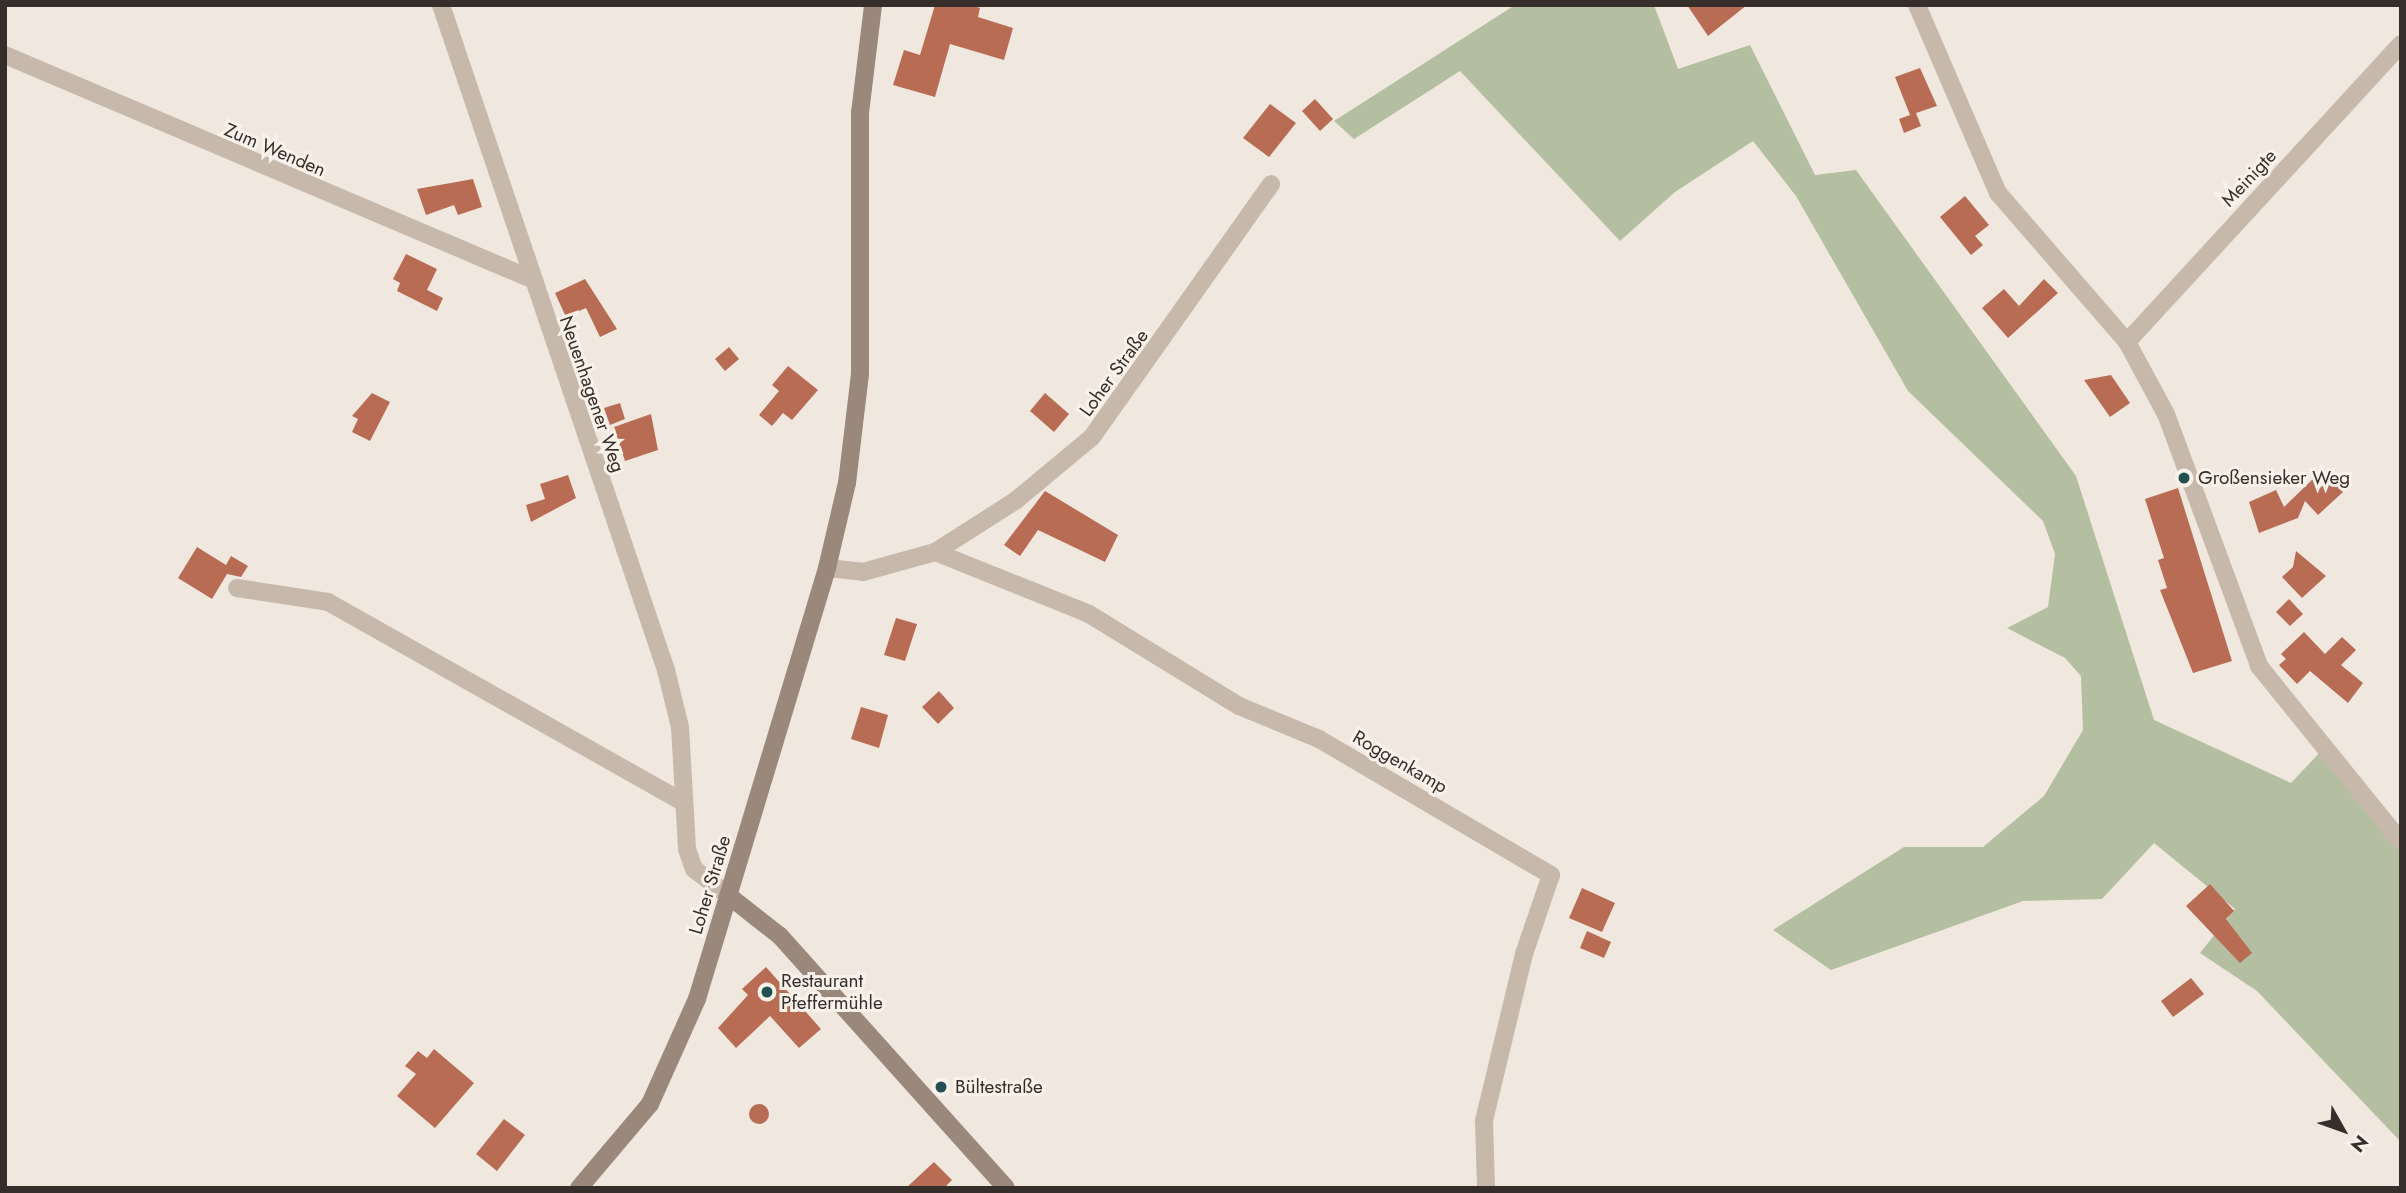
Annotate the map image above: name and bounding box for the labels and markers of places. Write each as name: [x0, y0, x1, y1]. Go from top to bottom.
place label: Großensieker Weg: [2198, 467, 2350, 489]
marker: Großensieker Weg: [2176, 470, 2192, 486]
place label: Restaurant Pfeffermühle: [781, 970, 883, 1014]
marker: Restaurant Pfeffermühle: [759, 984, 775, 1000]
place label: Bültestraße: [955, 1076, 1043, 1098]
marker: Bültestraße: [933, 1079, 949, 1095]

